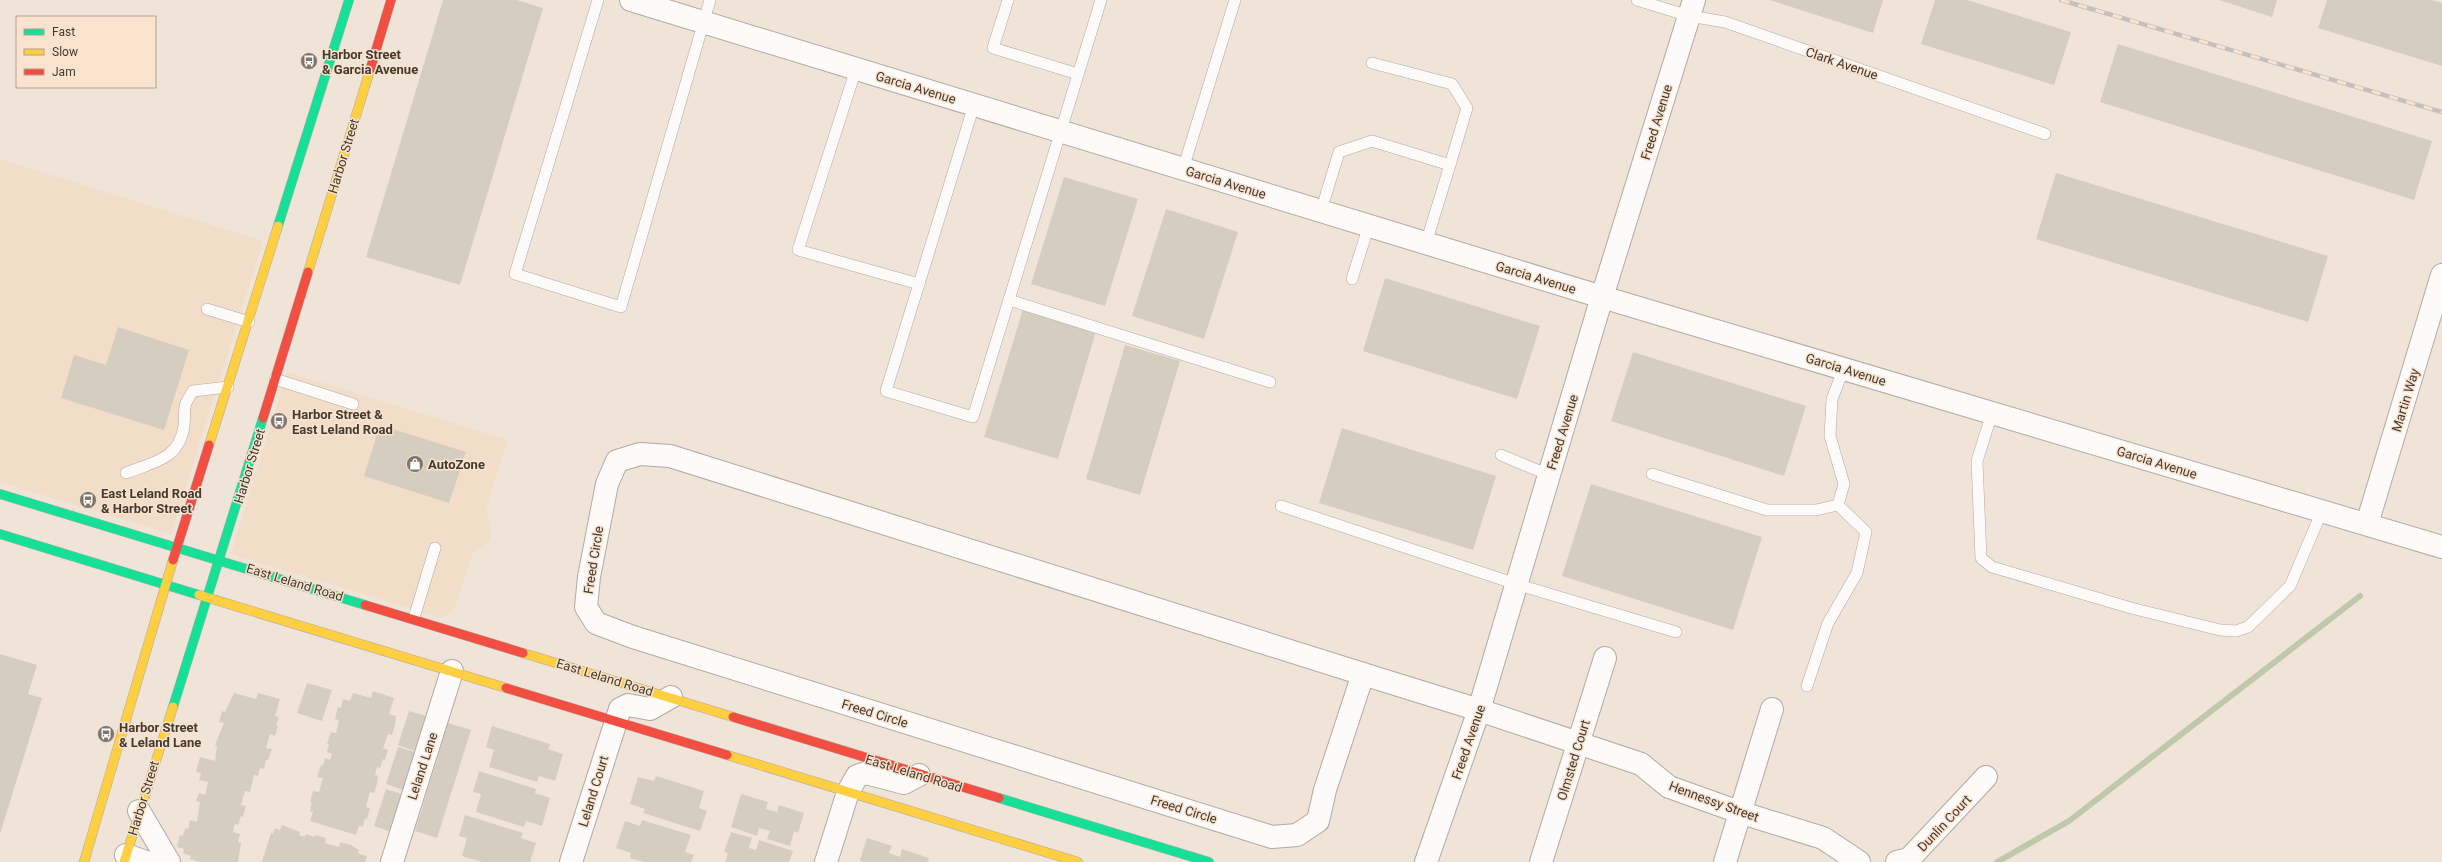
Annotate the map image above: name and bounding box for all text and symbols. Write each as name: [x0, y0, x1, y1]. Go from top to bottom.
legend: [16, 16, 156, 88]
text: Fast: [52, 25, 75, 39]
street label: Clark Avenue: [1804, 44, 1880, 83]
text: Slow: [52, 45, 78, 59]
place label: Harbor Street & Garcia Avenue: [322, 47, 418, 77]
bus stop icon: Harbor Street & Garcia Avenue: [299, 51, 319, 71]
text: Jam: [52, 65, 76, 79]
street label: Garcia Avenue: [874, 68, 958, 107]
street label: Freed Avenue: [1638, 82, 1675, 162]
street label: Harbor Street: [325, 117, 362, 195]
street label: Garcia Avenue: [1184, 163, 1268, 202]
street label: Garcia Avenue: [1494, 258, 1578, 297]
street label: Garcia Avenue: [1804, 350, 1888, 389]
street label: Martin Way: [2389, 367, 2422, 434]
street label: Freed Avenue: [1544, 392, 1581, 472]
place label: Harbor Street & East Leland Road: [292, 407, 393, 437]
bus stop icon: Harbor Street & East Leland Road: [269, 411, 289, 431]
street label: Harbor Street: [231, 427, 268, 505]
street label: Garcia Avenue: [2115, 443, 2199, 482]
shop icon: AutoZone: [405, 454, 425, 474]
place label: AutoZone: [428, 457, 485, 472]
place label: East Leland Road & Harbor Street: [101, 486, 202, 516]
bus stop icon: East Leland Road & Harbor Street: [78, 490, 98, 510]
street label: Freed Circle: [581, 525, 606, 595]
street label: East Leland Road: [245, 561, 345, 604]
street label: East Leland Road: [555, 656, 655, 699]
street label: Freed Circle: [840, 696, 910, 731]
street label: Freed Avenue: [1449, 703, 1488, 782]
street label: Olmsted Court: [1554, 718, 1593, 802]
place label: Harbor Street & Leland Lane: [119, 720, 201, 750]
bus stop icon: Harbor Street & Leland Lane: [96, 724, 116, 744]
street label: Leland Lane: [405, 730, 440, 802]
street label: East Leland Road: [864, 752, 964, 795]
street label: Leland Court: [576, 754, 611, 829]
street label: Harbor Street: [125, 759, 162, 837]
street label: Hennessy Street: [1667, 778, 1761, 825]
street label: Freed Circle: [1149, 792, 1219, 827]
street label: Dunlin Court: [1914, 792, 1974, 855]

